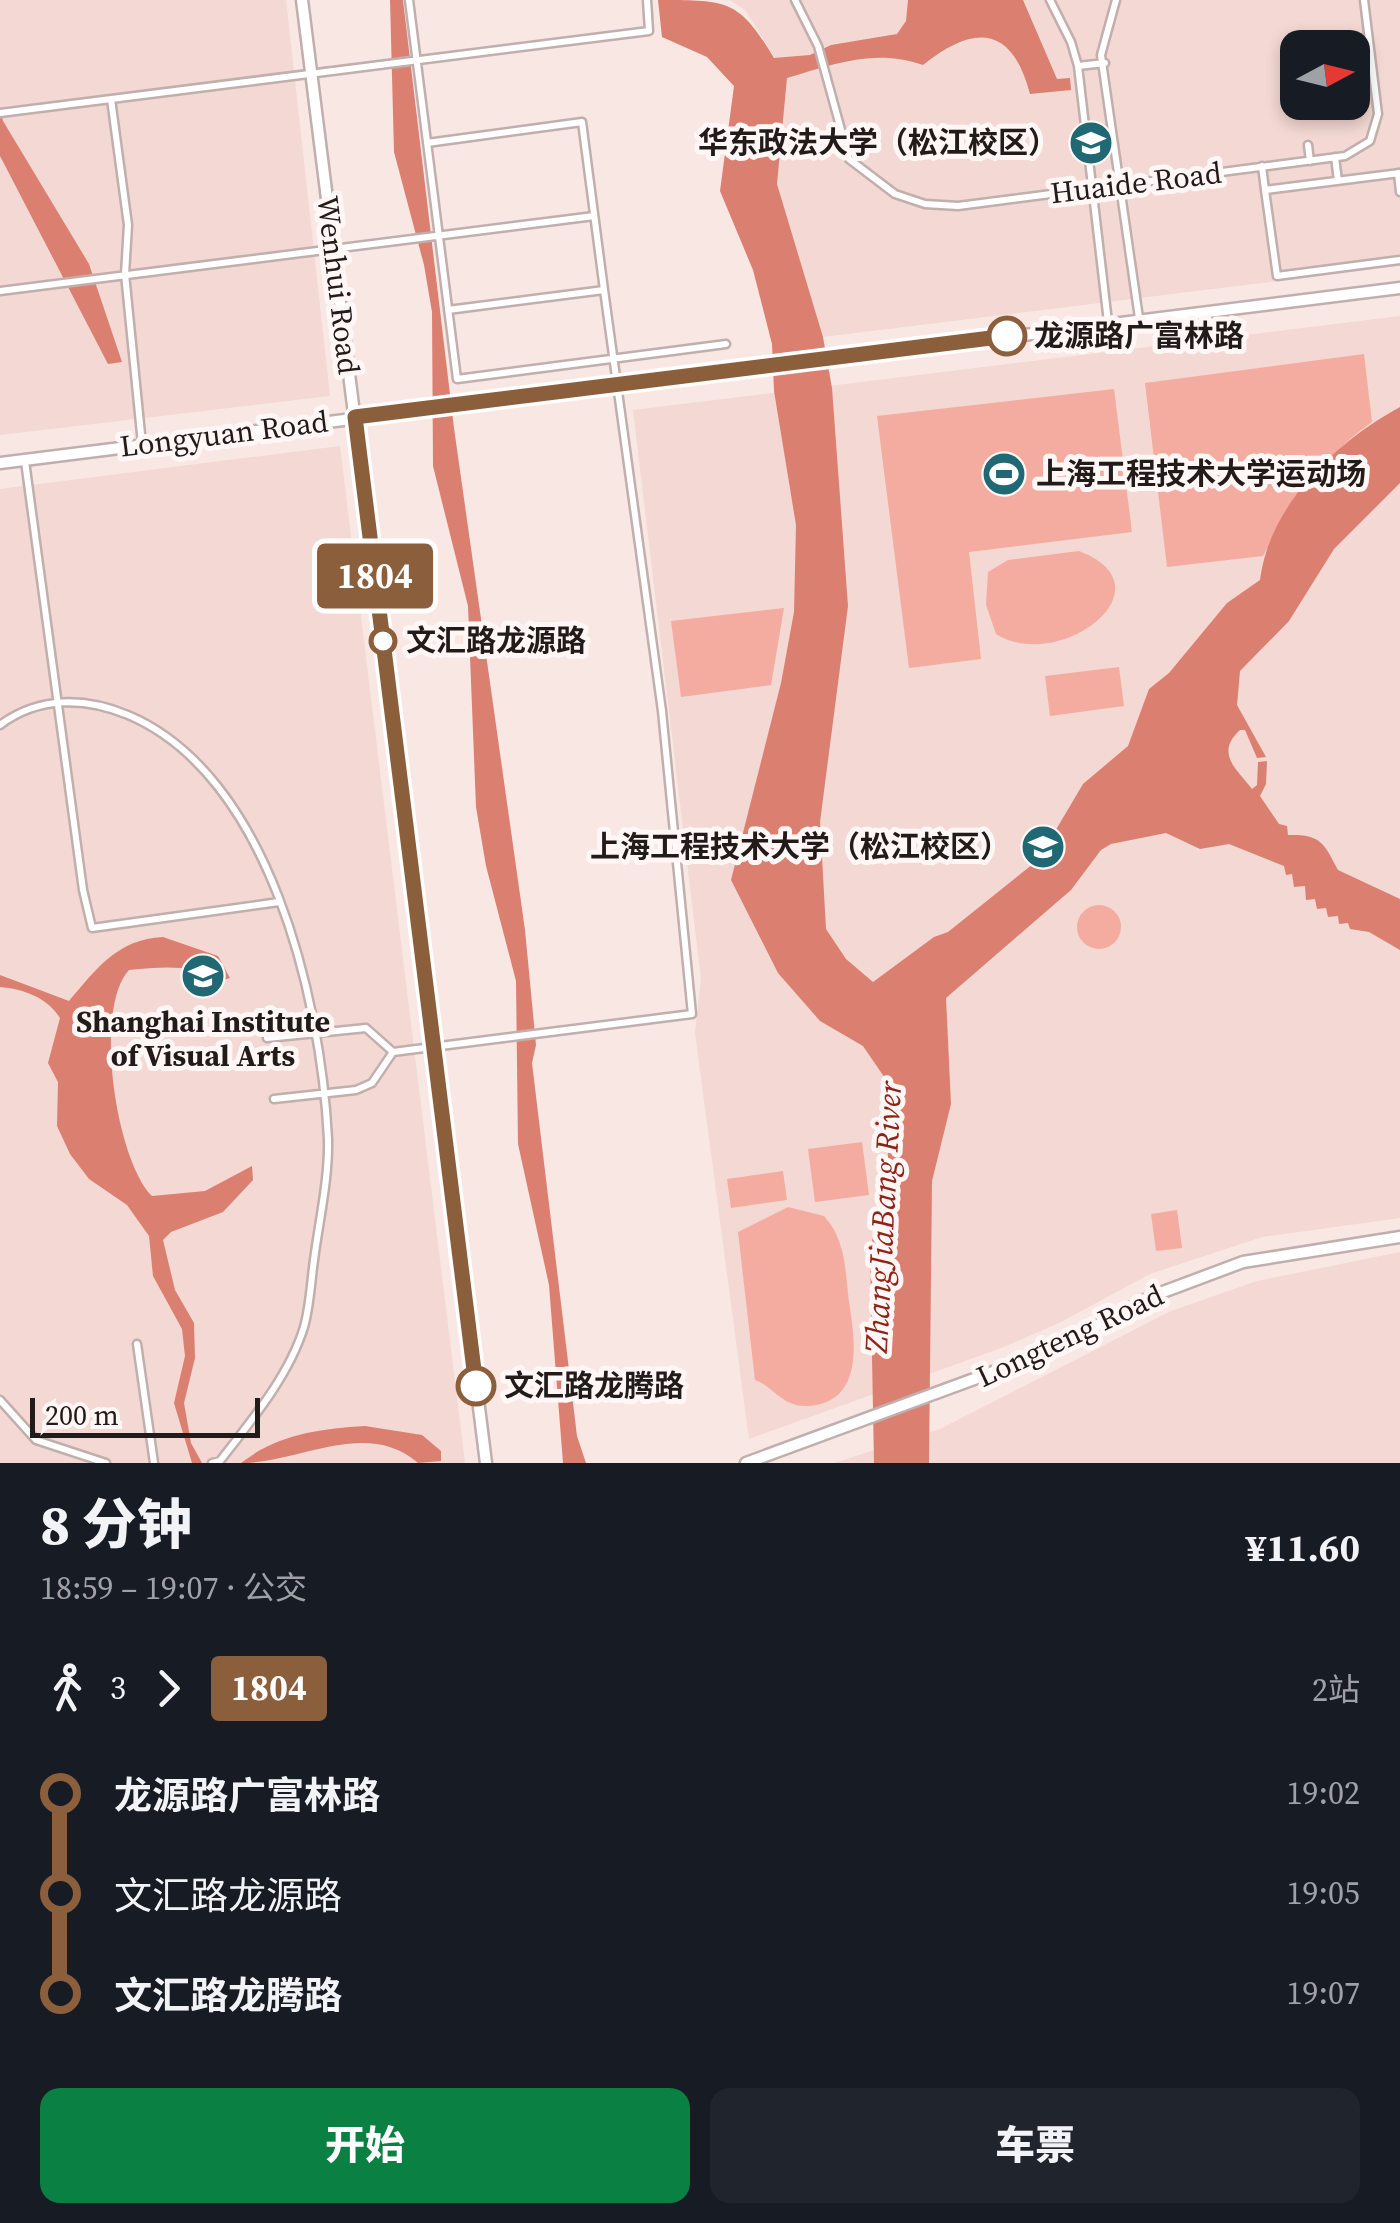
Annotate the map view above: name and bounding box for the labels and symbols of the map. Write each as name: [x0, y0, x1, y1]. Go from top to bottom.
north arrow: [1280, 30, 1370, 120]
school or university icon: 华东政法大学（松江校区）: [1068, 120, 1114, 166]
place label: 华东政法大学（松江校区）: [698, 122, 1058, 163]
street label: Huaide Road: [1048, 152, 1224, 213]
street label: Wenhui Road: [307, 193, 370, 377]
place label: 龙源路广富林路: [1034, 315, 1244, 356]
marker: 龙源路广富林路: [988, 317, 1026, 355]
street label: Longyuan Road: [117, 400, 330, 467]
sports icon: 上海工程技术大学运动场: [981, 451, 1027, 497]
place label: 上海工程技术大学运动场: [1036, 453, 1366, 494]
line badge: 1804: [305, 544, 445, 608]
place label: 文汇路龙源路: [406, 620, 586, 661]
marker: 文汇路龙源路: [370, 628, 396, 654]
school or university icon: 上海工程技术大学（松江校区）: [1020, 824, 1066, 870]
place label: 上海工程技术大学（松江校区）: [590, 826, 1010, 867]
school or university icon: Shanghai Institute of Visual Arts: [180, 953, 226, 999]
place label: Shanghai Institute of Visual Arts: [76, 1001, 330, 1076]
water label: ZhangJiaBang River: [854, 1079, 912, 1355]
street label: Longteng Road: [970, 1274, 1170, 1397]
place label: 文汇路龙腾路: [504, 1365, 684, 1406]
marker: 文汇路龙腾路: [457, 1367, 495, 1405]
scale bar: [30, 1393, 260, 1438]

